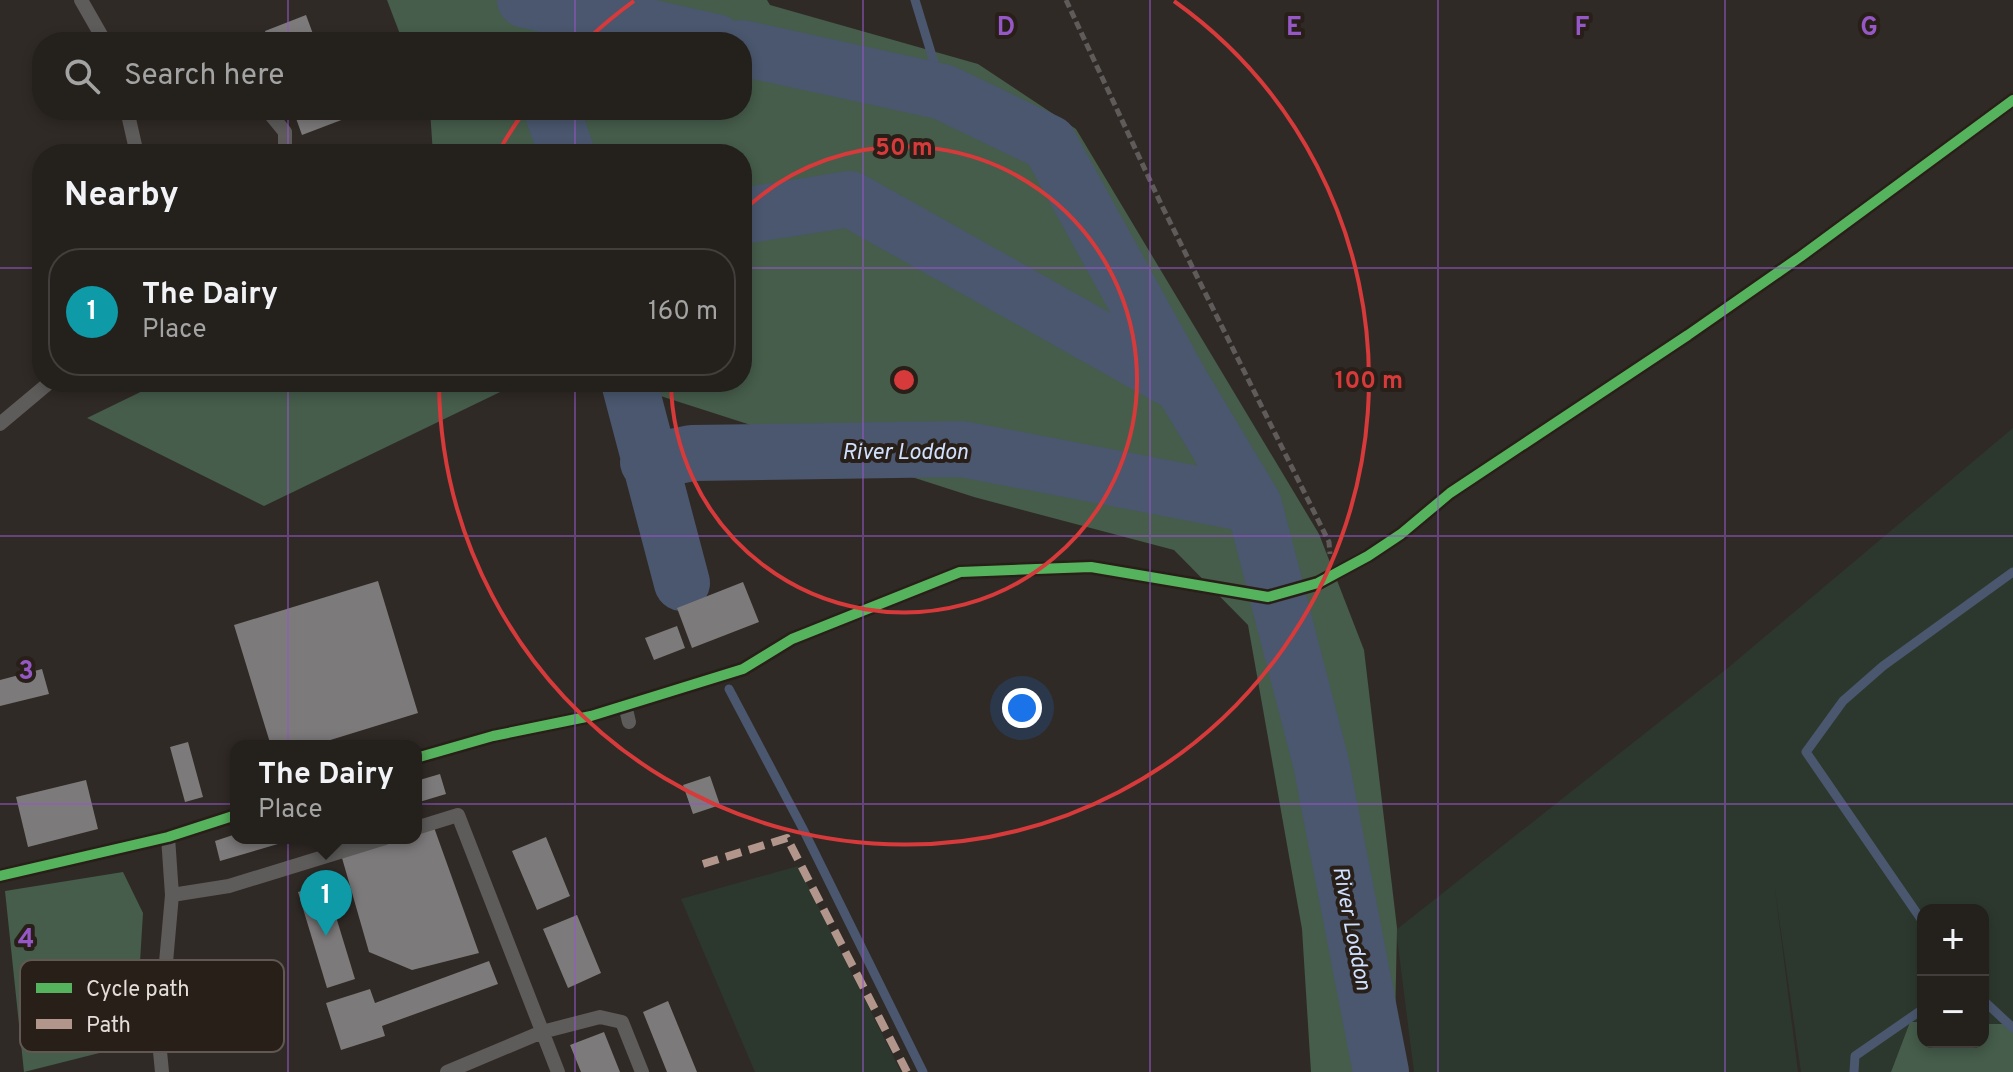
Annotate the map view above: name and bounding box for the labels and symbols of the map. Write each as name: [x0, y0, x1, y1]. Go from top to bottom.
text: D: [997, 12, 1015, 45]
text: E: [1286, 12, 1302, 45]
text: F: [1575, 12, 1590, 45]
text: G: [1860, 12, 1878, 45]
text: 50 m: [875, 134, 933, 164]
centre of rings: [890, 366, 918, 394]
text: 100 m: [1335, 367, 1403, 397]
water label: River Loddon: [842, 440, 968, 467]
text: 3: [18, 656, 34, 689]
your location: [1002, 688, 1042, 728]
water label: River Loddon: [1325, 864, 1376, 993]
pin: 1: [300, 870, 352, 936]
text: 4: [18, 924, 34, 957]
legend: [20, 960, 284, 1052]
text: Cycle path: [86, 977, 190, 1004]
text: Path: [86, 1013, 131, 1040]

